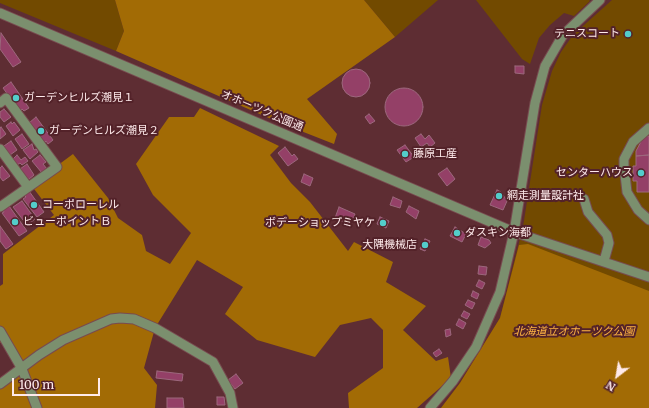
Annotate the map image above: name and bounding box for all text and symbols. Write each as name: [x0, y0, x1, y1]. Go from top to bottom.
place label: テニスコート: [554, 27, 620, 41]
marker: テニスコート: [623, 29, 633, 39]
street label: オホーツク公園通: [219, 88, 305, 134]
place label: ガーデンヒルズ潮見１: [24, 91, 134, 105]
marker: ガーデンヒルズ潮見１: [11, 93, 21, 103]
place label: ガーデンヒルズ潮見２: [49, 124, 159, 138]
marker: ガーデンヒルズ潮見２: [36, 126, 46, 136]
place label: 藤原工産: [413, 147, 457, 161]
marker: 藤原工産: [400, 149, 410, 159]
place label: センターハウス: [556, 166, 633, 180]
marker: センターハウス: [636, 168, 646, 178]
place label: 網走測量設計社: [507, 189, 584, 203]
marker: 網走測量設計社: [494, 191, 504, 201]
place label: コーポローレル: [42, 198, 119, 212]
marker: コーポローレル: [29, 200, 39, 210]
place label: ビューポイントＢ: [23, 215, 111, 229]
place label: ボデーショップミヤケ: [265, 216, 375, 230]
marker: ビューポイントＢ: [10, 217, 20, 227]
marker: ボデーショップミヤケ: [378, 218, 388, 228]
place label: ダスキン海都: [465, 226, 531, 240]
marker: ダスキン海都: [452, 228, 462, 238]
place label: 大隅機械店: [362, 238, 417, 252]
marker: 大隅機械店: [420, 240, 430, 250]
park label: 北海道立オホーツク公園: [514, 325, 634, 339]
north arrow: [597, 356, 637, 396]
scale bar: [14, 370, 102, 396]
text: 100 m: [19, 377, 54, 392]
text: N: [603, 378, 618, 395]

